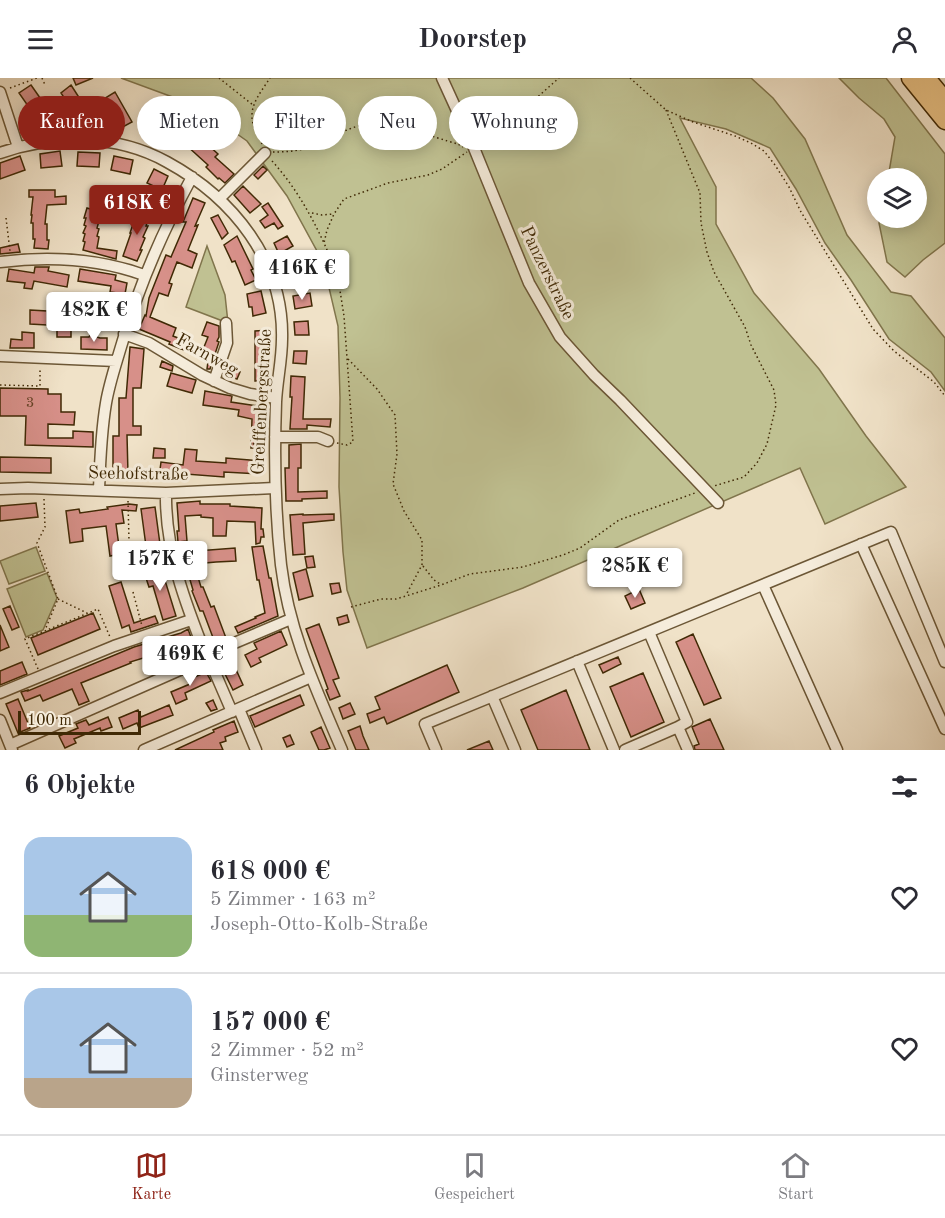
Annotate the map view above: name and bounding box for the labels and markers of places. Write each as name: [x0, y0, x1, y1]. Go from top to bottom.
pin: 618K €: [88, 185, 186, 236]
pin: 416K €: [253, 250, 351, 301]
pin: 482K €: [45, 292, 143, 343]
pin: 157K €: [111, 541, 209, 592]
pin: 285K €: [586, 548, 684, 599]
pin: 469K €: [141, 636, 239, 687]

